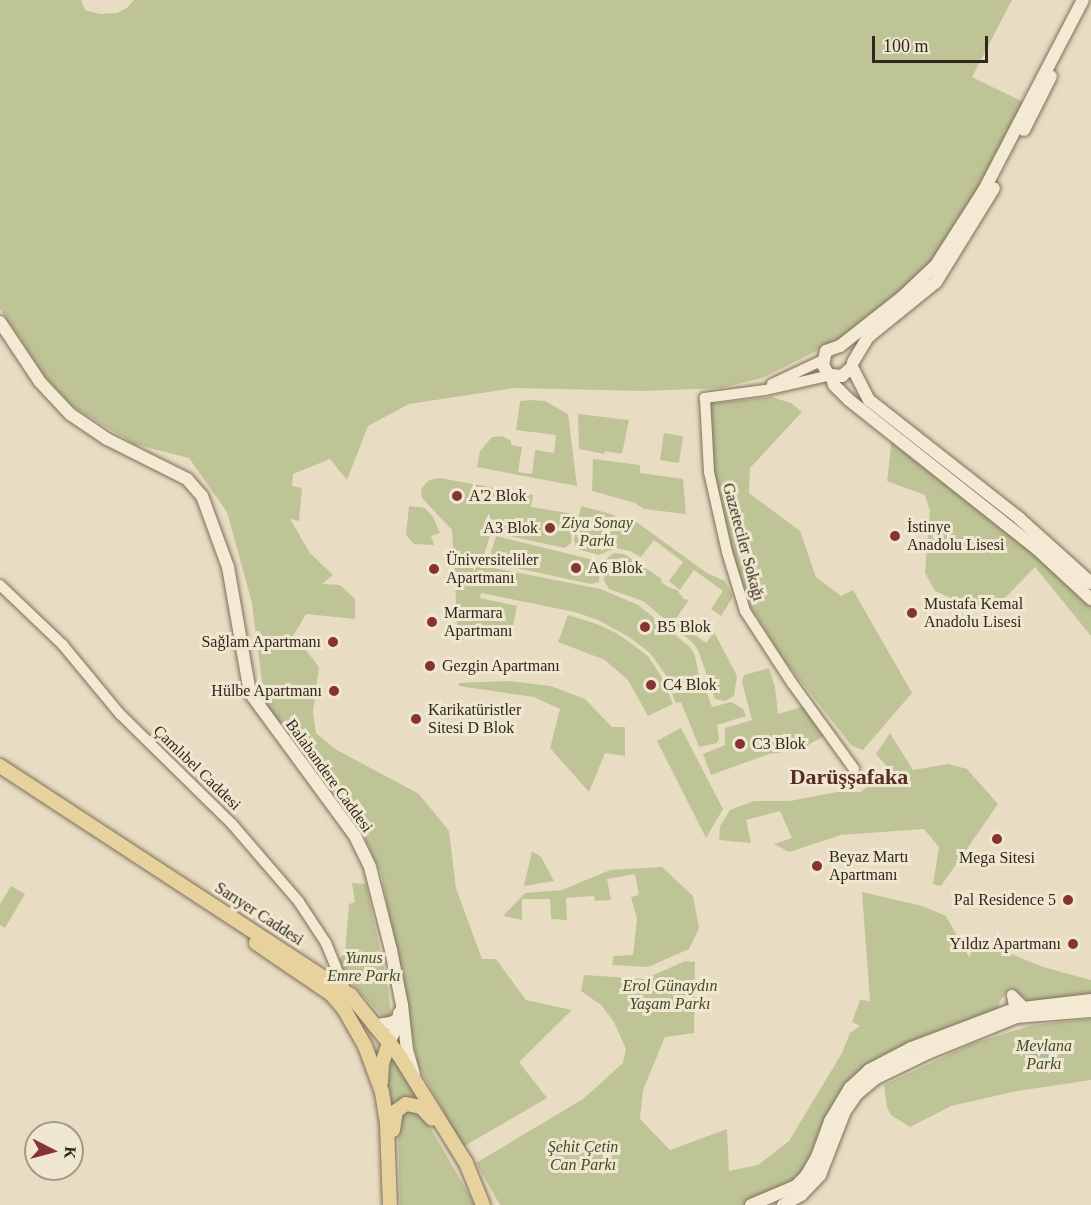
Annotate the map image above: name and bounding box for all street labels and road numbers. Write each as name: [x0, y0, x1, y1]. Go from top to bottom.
street label: Gazeteciler Sokağı: [718, 481, 768, 603]
street label: Balabandere Caddesi: [281, 716, 377, 836]
street label: Çamlıbel Caddesi: [149, 721, 245, 815]
street label: Sarıyer Caddesi: [211, 878, 307, 950]

